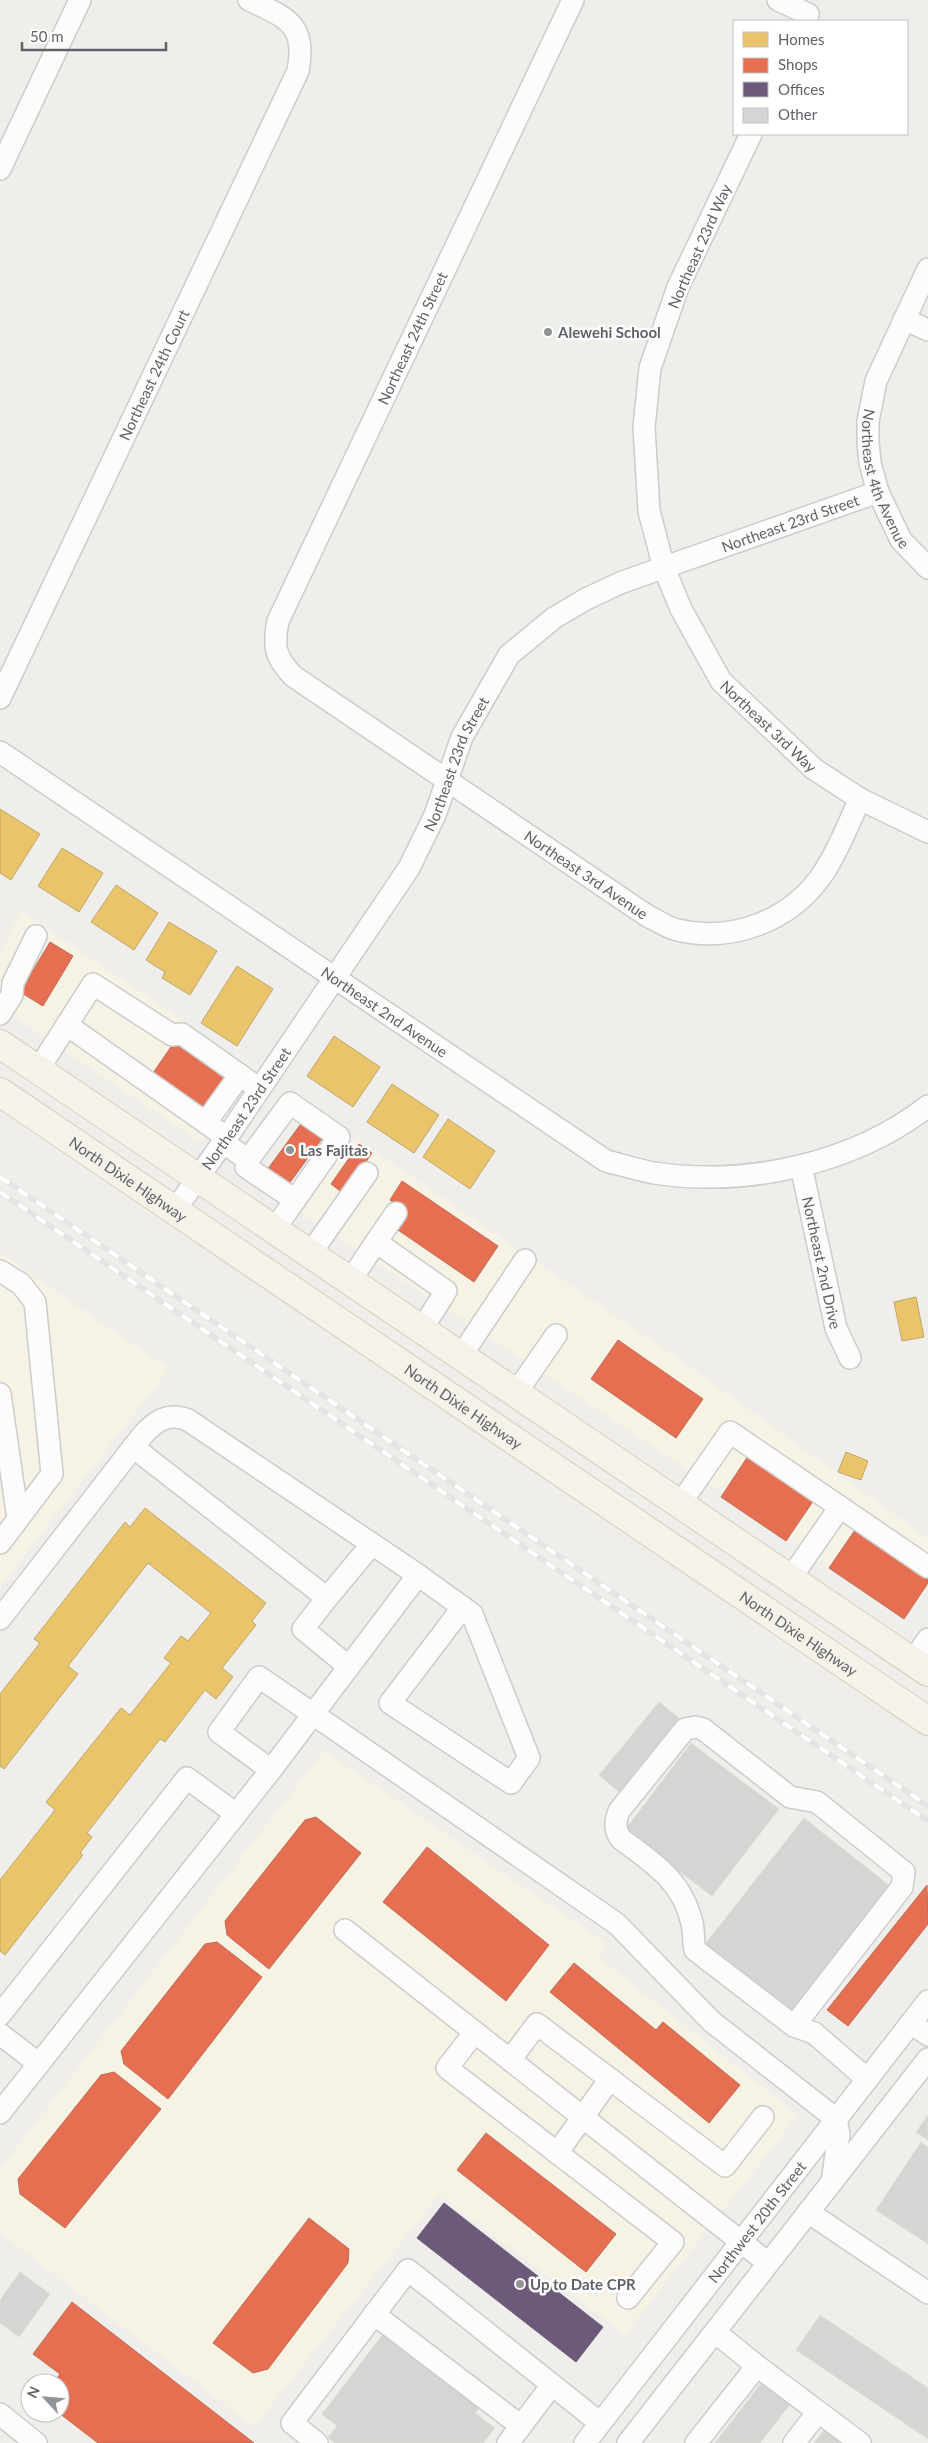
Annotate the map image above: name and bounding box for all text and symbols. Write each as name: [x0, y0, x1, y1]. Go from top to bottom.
scale bar: [22, 20, 166, 52]
legend: [733, 20, 908, 135]
text: 50 m: [30, 27, 64, 45]
text: Homes: [778, 30, 824, 48]
text: Shops: [778, 55, 818, 73]
text: Offices: [778, 80, 825, 98]
text: Other: [778, 105, 818, 123]
street label: Northeast 23rd Way: [663, 181, 735, 311]
street label: Northeast 24th Street: [373, 268, 451, 407]
street label: Northeast 24th Court: [115, 306, 193, 443]
place label: Alewehi School: [557, 323, 661, 341]
marker: Alewehi School: [542, 326, 554, 338]
street label: Northeast 4th Avenue: [859, 407, 913, 552]
street label: Northeast 23rd Street: [719, 490, 862, 555]
street label: Northeast 3rd Way: [717, 676, 821, 776]
street label: Northeast 23rd Street: [420, 693, 493, 834]
street label: Northeast 3rd Avenue: [521, 826, 652, 923]
street label: Northeast 2nd Avenue: [318, 963, 451, 1061]
street label: Northeast 23rd Street: [198, 1043, 295, 1173]
street label: North Dixie Highway: [66, 1133, 191, 1225]
place label: Las Fajitas: [300, 1141, 369, 1159]
marker: Las Fajitas: [284, 1144, 296, 1156]
street label: Northeast 2nd Drive: [799, 1195, 845, 1331]
street label: North Dixie Highway: [401, 1360, 526, 1453]
street label: North Dixie Highway: [736, 1587, 861, 1680]
street label: Northwest 20th Street: [704, 2157, 810, 2286]
place label: Up to Date CPR: [530, 2275, 636, 2293]
marker: Up to Date CPR: [514, 2278, 526, 2290]
north arrow: [20, 2373, 70, 2423]
text: N: [23, 2384, 43, 2401]

